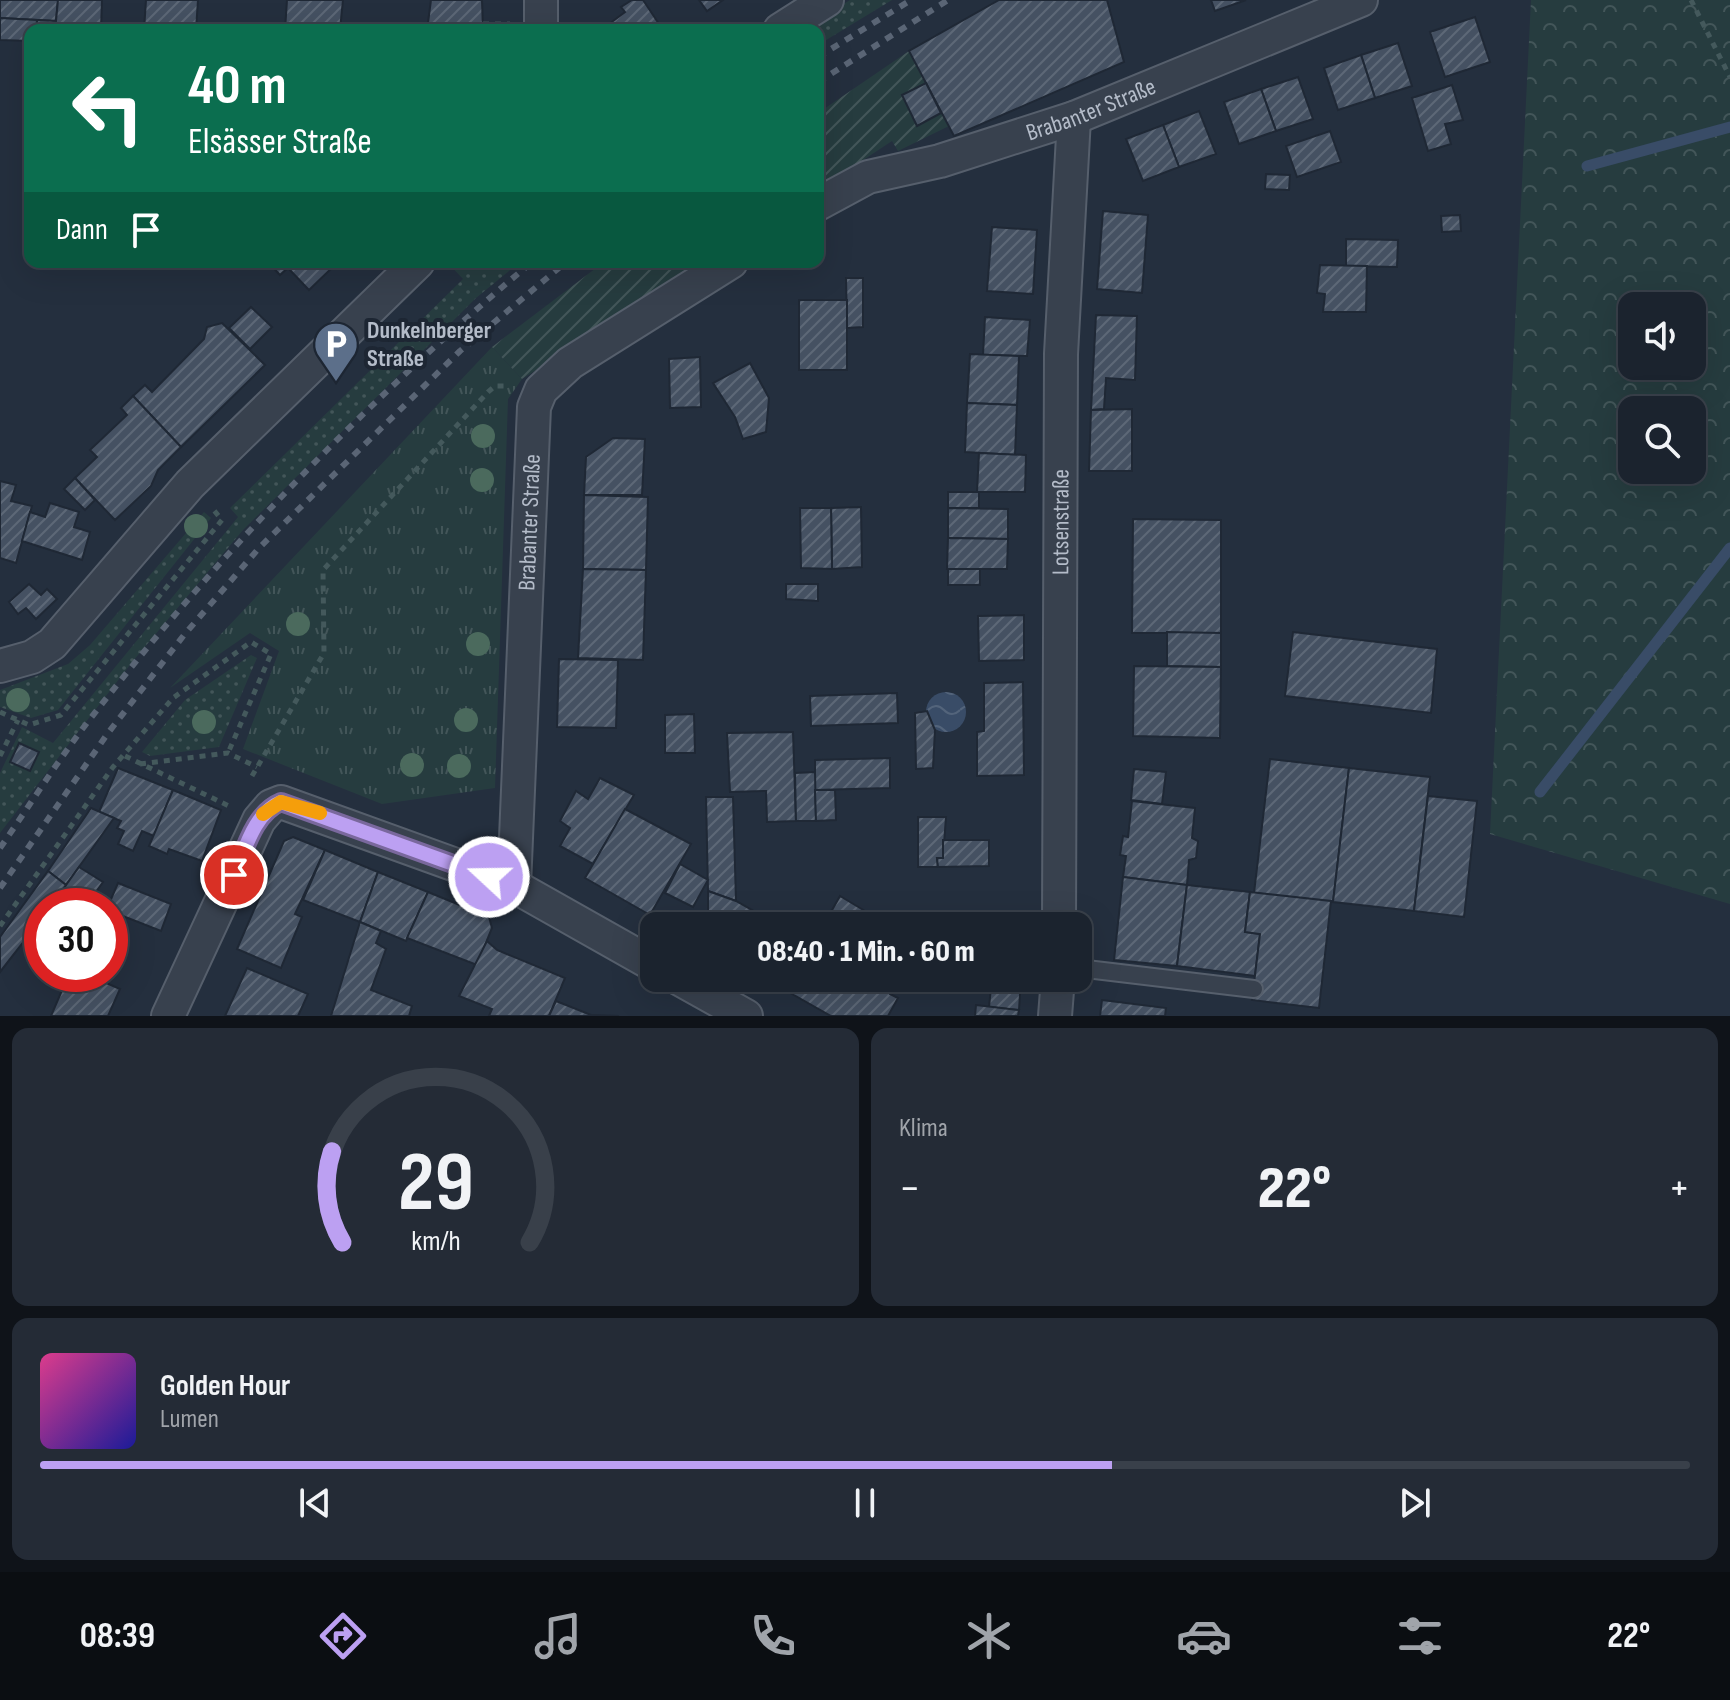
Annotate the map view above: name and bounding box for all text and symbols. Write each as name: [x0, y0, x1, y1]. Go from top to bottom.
text: 40 m: [188, 53, 287, 120]
icon: left: [56, 56, 160, 160]
street label: Brabanter Straße: [1022, 72, 1160, 147]
text: Elsässer Straße: [188, 121, 372, 164]
icon: arrive: [124, 208, 168, 252]
text: Dann: [56, 212, 108, 248]
map controls: [1618, 292, 1706, 484]
button: sound: [1618, 292, 1706, 380]
place label: Dunkelnberger Straße: [367, 316, 492, 373]
parking icon: Dunkelnberger Straße: [312, 320, 360, 383]
button: search: [1618, 396, 1706, 484]
street label: Brabanter Straße: [512, 453, 547, 591]
street label: Lotsenstraße: [1046, 469, 1076, 575]
position arrow: [447, 835, 531, 919]
pin: [200, 841, 268, 909]
icon: arrive: [212, 853, 256, 897]
speed limit sign: 30: [24, 888, 128, 992]
text: 08:40 · 1 Min. · 60 m: [757, 934, 975, 970]
text: Klima: [899, 1113, 948, 1144]
text: 29: [398, 1134, 473, 1234]
text: 22°: [1258, 1153, 1331, 1225]
text: −: [899, 1162, 921, 1215]
text: +: [1668, 1162, 1690, 1215]
text: km/h: [411, 1224, 460, 1259]
text: Golden Hour: [160, 1368, 290, 1404]
text: Lumen: [160, 1404, 219, 1435]
icon: previous: [293, 1481, 337, 1525]
icon: pause: [843, 1481, 887, 1525]
icon: next: [1393, 1481, 1437, 1525]
icon: directions: [315, 1608, 371, 1664]
icon: music: [530, 1608, 586, 1664]
icon: phone: [745, 1608, 801, 1664]
icon: climate: [961, 1608, 1017, 1664]
icon: car: [1176, 1608, 1232, 1664]
icon: filters: [1392, 1608, 1448, 1664]
text: 08:39: [80, 1615, 155, 1658]
text: 22°: [1607, 1615, 1650, 1658]

